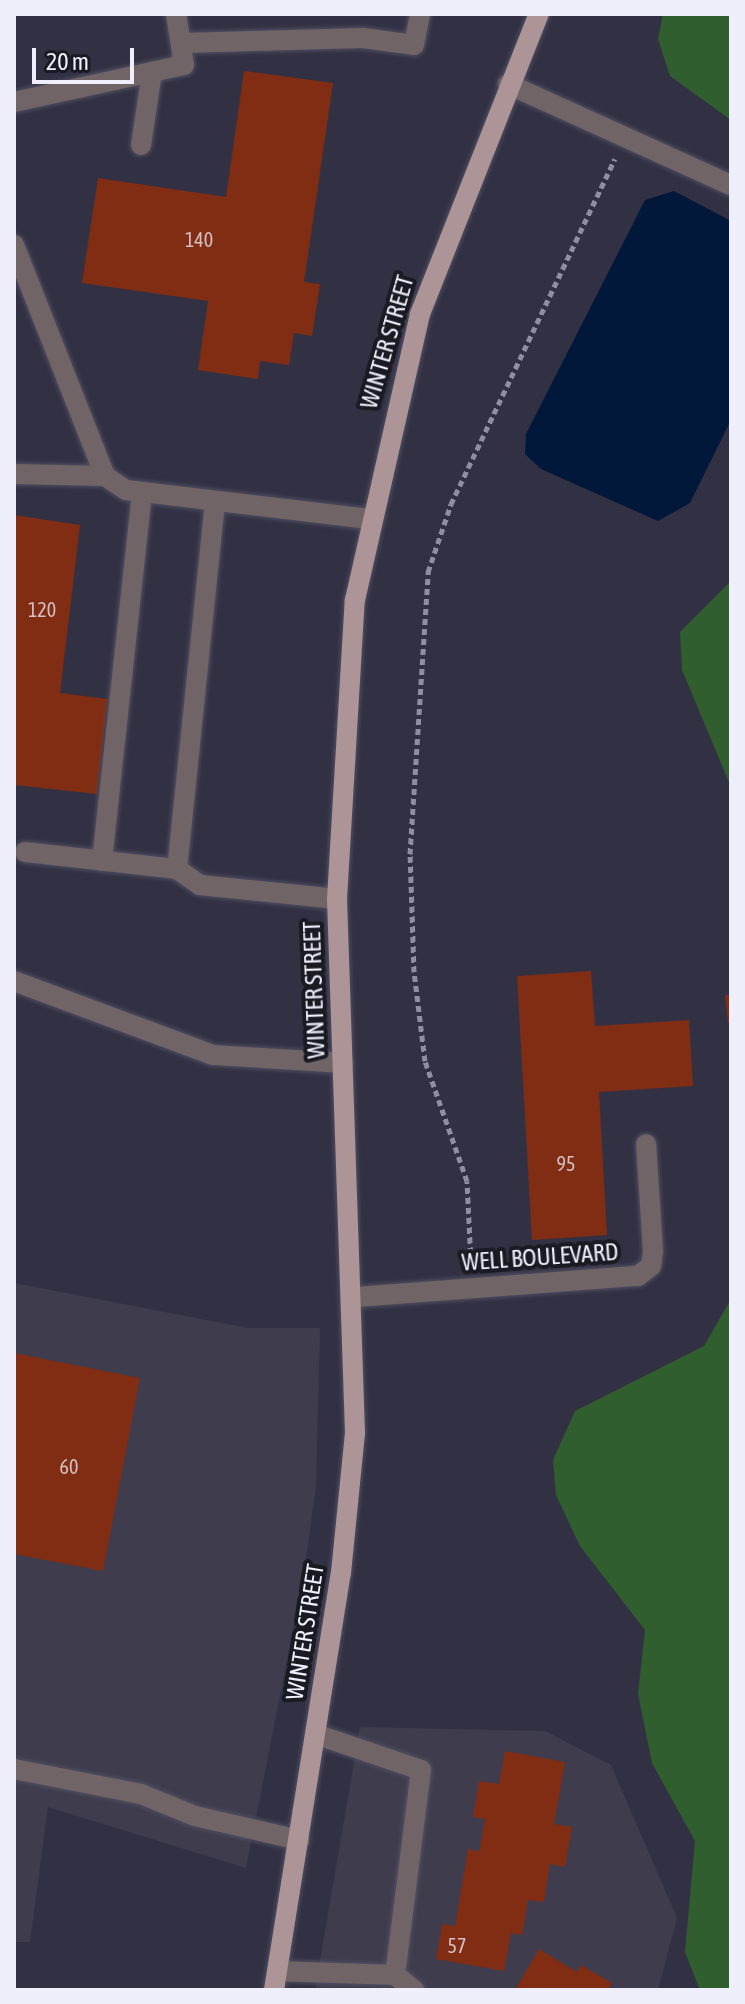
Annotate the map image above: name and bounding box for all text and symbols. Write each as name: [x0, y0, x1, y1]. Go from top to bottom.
scale bar: [36, 32, 138, 82]
text: 20 m: [46, 48, 89, 75]
house number: 140: [185, 227, 213, 251]
street label: WINTER STREET: [354, 272, 420, 412]
house number: 120: [28, 597, 56, 621]
street label: WINTER STREET: [297, 921, 331, 1059]
house number: 95: [557, 1151, 575, 1175]
street label: WELL BOULEVARD: [461, 1237, 619, 1277]
house number: 60: [60, 1454, 78, 1478]
street label: WINTER STREET: [280, 1562, 330, 1702]
house number: 57: [448, 1933, 466, 1957]

